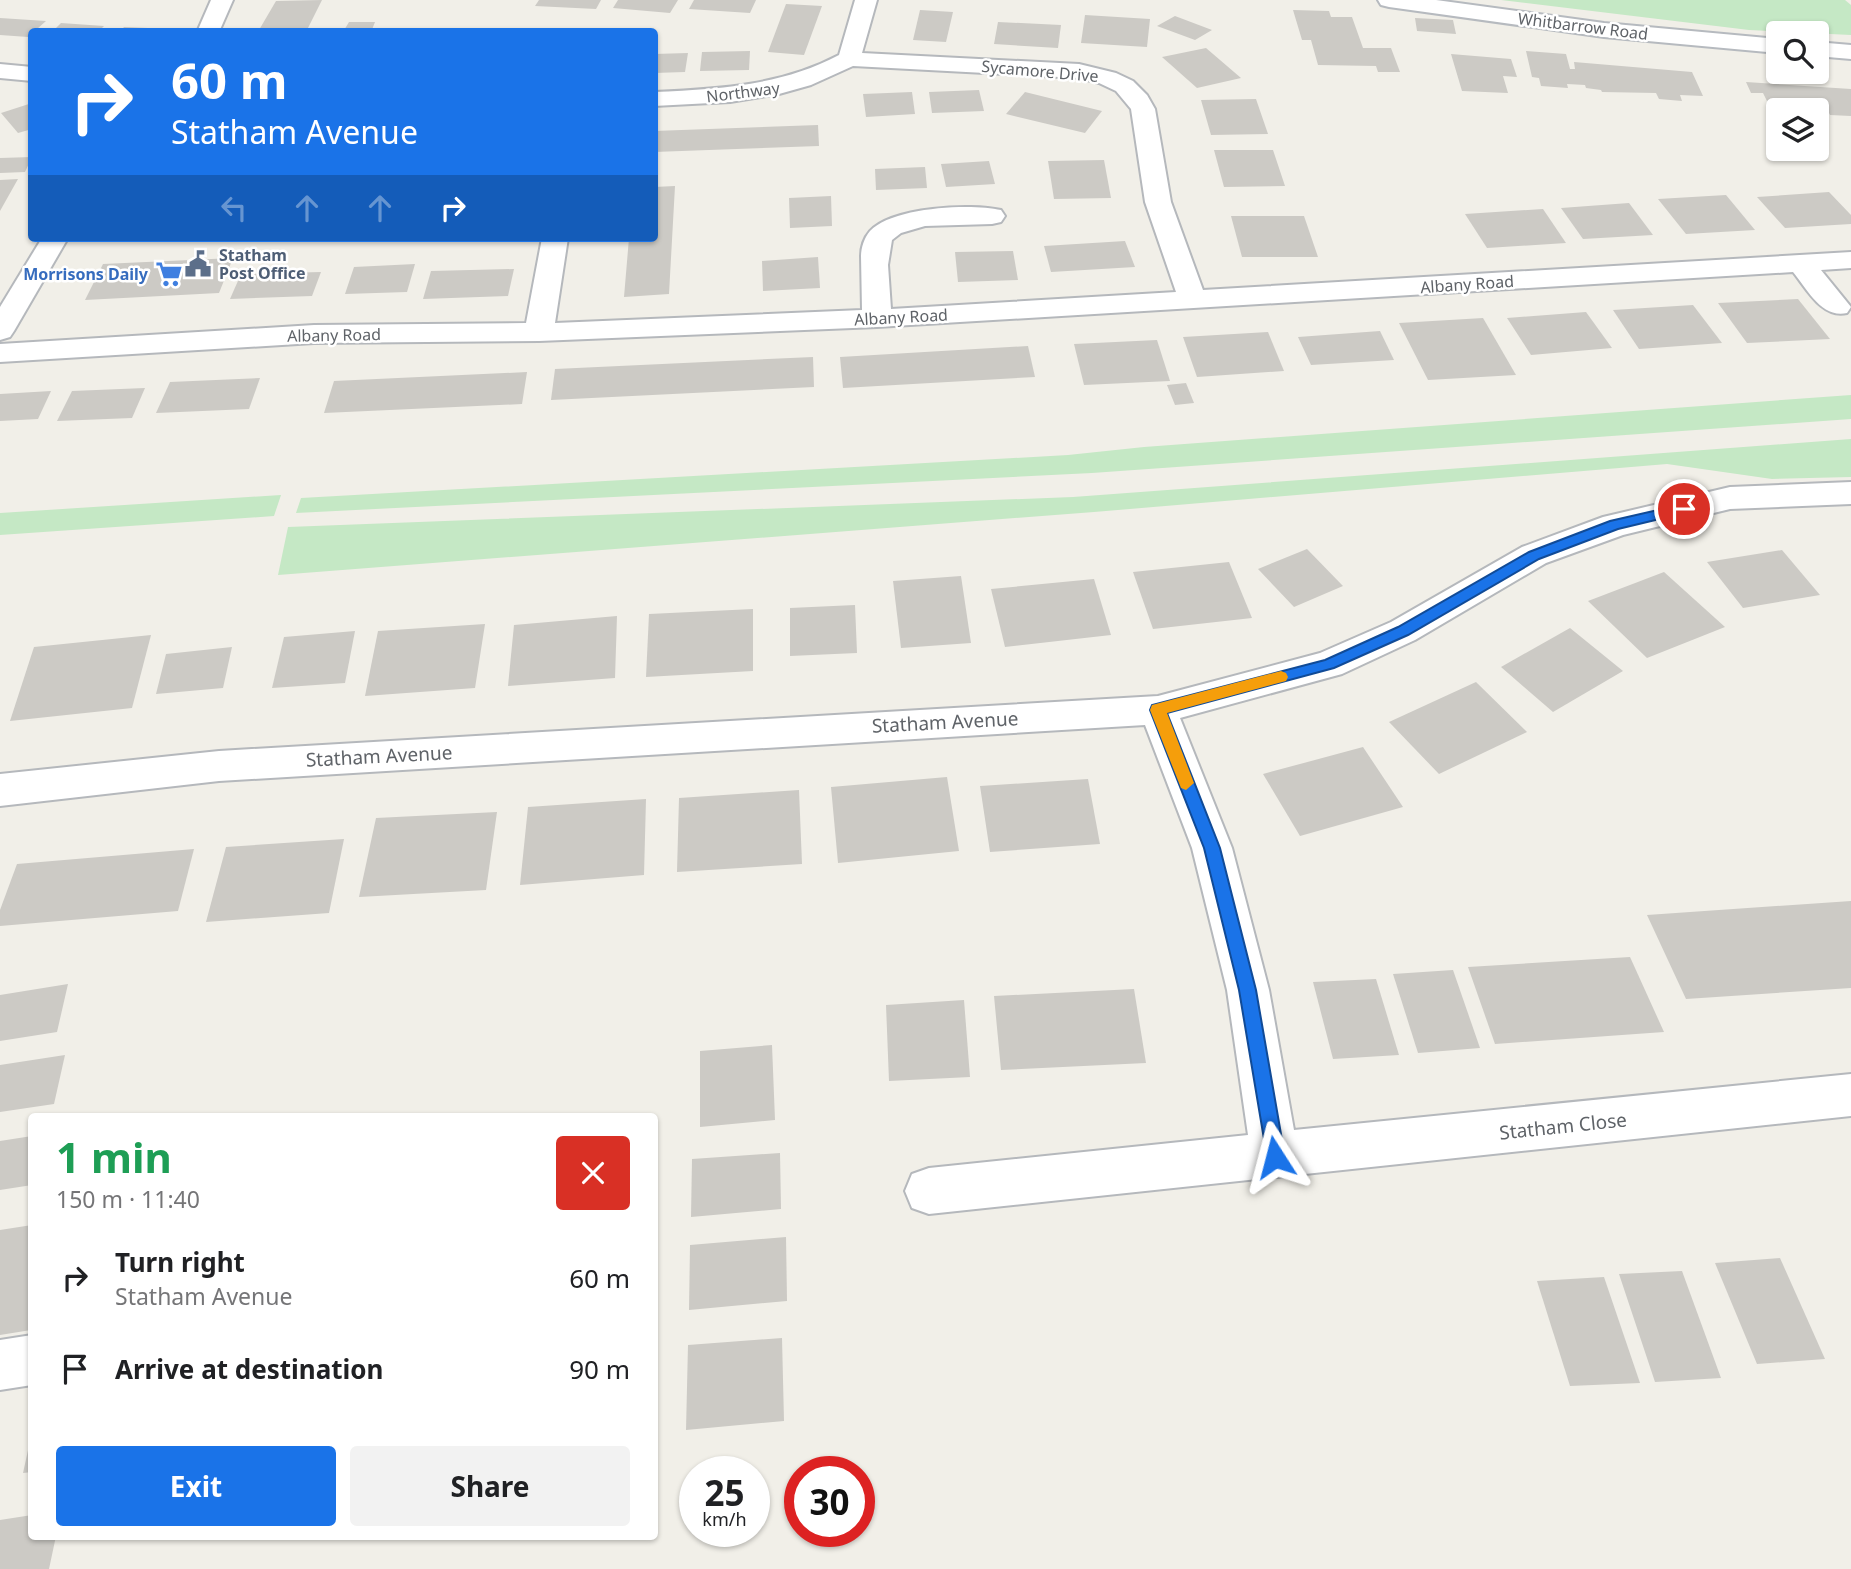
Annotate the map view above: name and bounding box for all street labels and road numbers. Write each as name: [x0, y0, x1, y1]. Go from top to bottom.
street label: Whitbarrow Road: [1517, 7, 1649, 45]
street label: Sycamore Drive: [981, 55, 1099, 87]
street label: Northway: [705, 76, 782, 107]
street label: Albany Road: [1419, 270, 1515, 298]
street label: Albany Road: [854, 304, 948, 330]
street label: Albany Road: [287, 323, 381, 347]
street label: Statham Avenue: [871, 705, 1019, 739]
street label: Statham Avenue: [305, 739, 453, 773]
street label: Statham Close: [1498, 1106, 1628, 1146]

